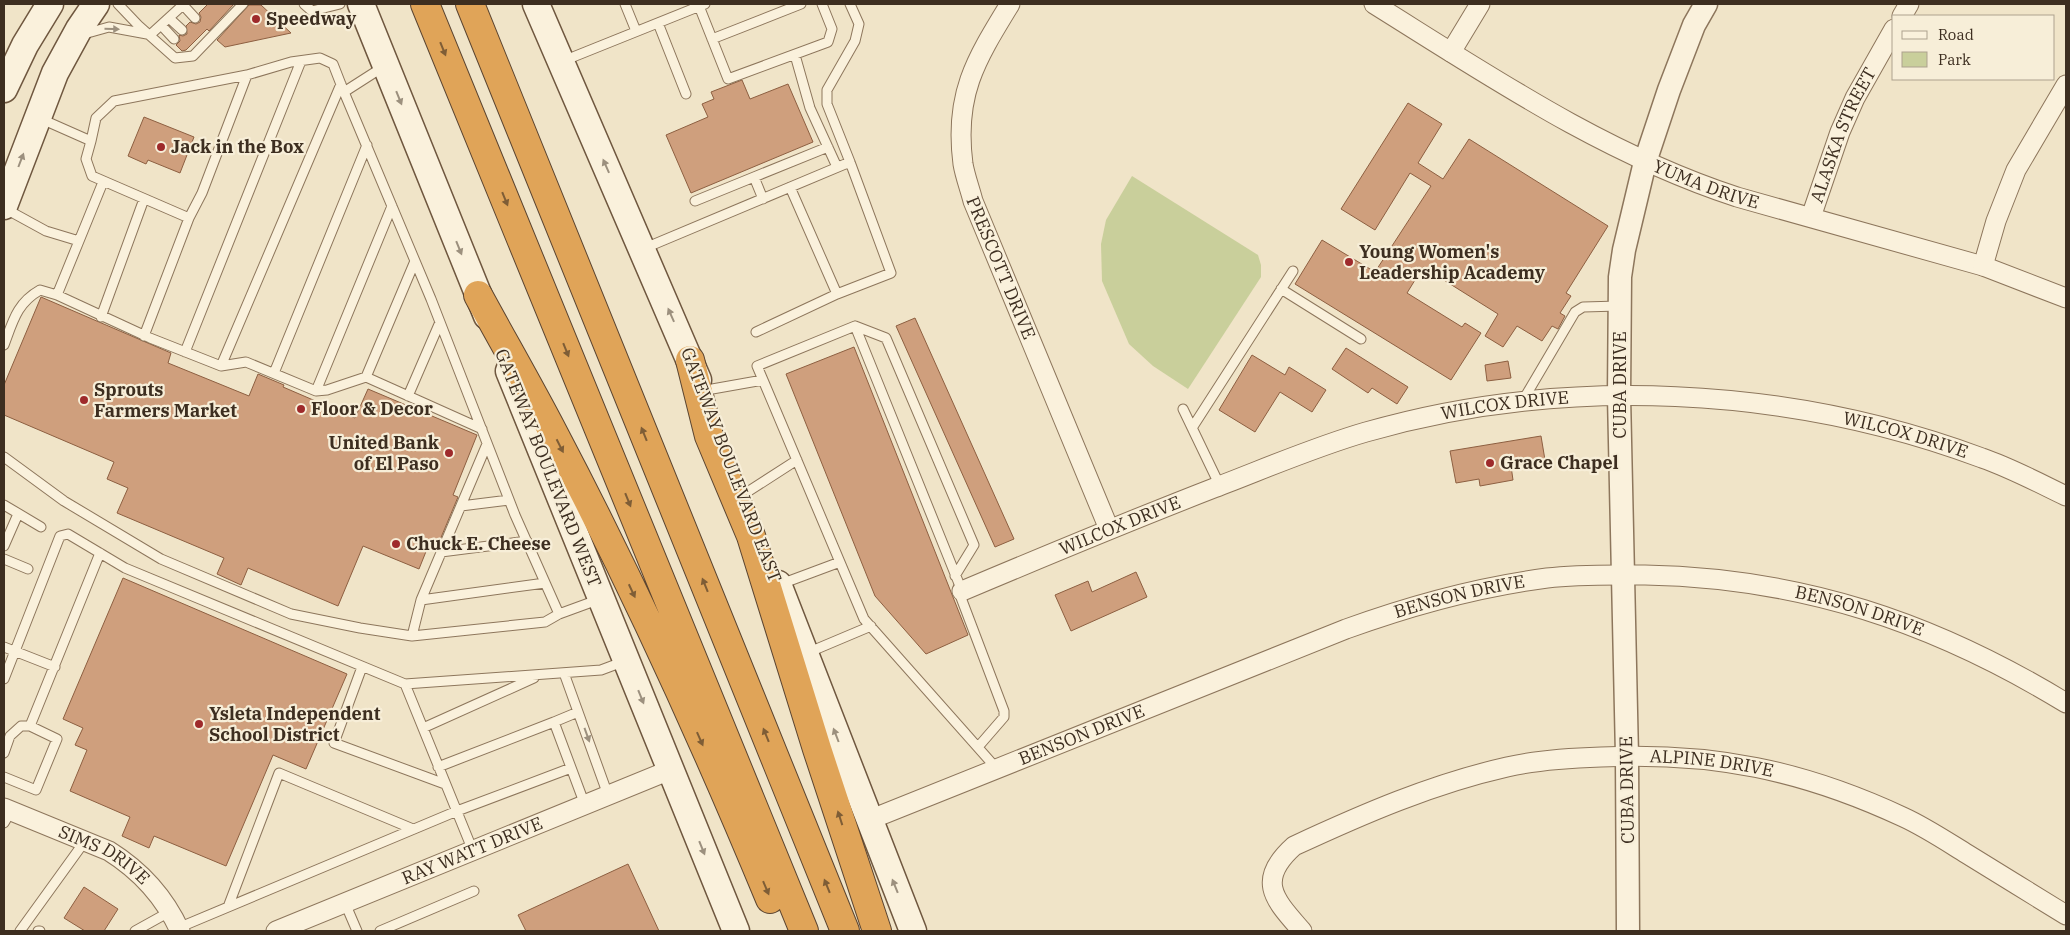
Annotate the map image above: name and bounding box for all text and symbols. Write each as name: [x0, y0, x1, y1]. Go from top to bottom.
place label: Speedway: [266, 7, 357, 30]
marker: Speedway: [250, 13, 262, 25]
legend: [1892, 15, 2055, 80]
one-way arrow: [104, 25, 120, 33]
text: Road: [1938, 25, 1974, 44]
one-way arrow: [439, 42, 447, 57]
text: Park: [1938, 50, 1971, 69]
street label: ALASKA STREET: [1805, 63, 1881, 206]
one-way arrow: [395, 91, 403, 105]
place label: Jack in the Box: [171, 135, 304, 158]
marker: Jack in the Box: [155, 141, 167, 153]
one-way arrow: [17, 152, 25, 167]
street label: YUMA DRIVE: [1650, 154, 1762, 214]
one-way arrow: [601, 159, 609, 173]
one-way arrow: [501, 192, 509, 206]
street label: PRESCOTT DRIVE: [961, 193, 1041, 343]
place label: Young Women's Leadership Academy: [1359, 240, 1546, 284]
one-way arrow: [456, 241, 464, 255]
marker: Young Women's Leadership Academy: [1343, 256, 1355, 268]
one-way arrow: [666, 308, 674, 322]
street label: CUBA DRIVE: [1608, 331, 1631, 439]
one-way arrow: [562, 343, 570, 358]
street label: GATEWAY BOULEVARD EAST: [676, 344, 787, 586]
street label: GATEWAY BOULEVARD WEST: [490, 345, 607, 590]
place label: Sprouts Farmers Market: [94, 378, 237, 422]
street label: WILCOX DRIVE: [1439, 386, 1570, 425]
marker: Sprouts Farmers Market: [78, 394, 90, 406]
place label: Floor & Decor: [311, 397, 433, 420]
marker: Floor & Decor: [295, 403, 307, 415]
street label: WILCOX DRIVE: [1841, 406, 1971, 463]
one-way arrow: [640, 426, 648, 441]
place label: United Bank of El Paso: [329, 431, 440, 475]
one-way arrow: [556, 438, 564, 453]
marker: United Bank of El Paso: [443, 447, 455, 459]
place label: Grace Chapel: [1500, 451, 1619, 474]
marker: Grace Chapel: [1484, 457, 1496, 469]
street label: WILCOX DRIVE: [1056, 490, 1184, 560]
one-way arrow: [624, 493, 632, 507]
place label: Chuck E. Cheese: [406, 532, 551, 555]
marker: Chuck E. Cheese: [390, 538, 402, 550]
street label: BENSON DRIVE: [1391, 569, 1526, 623]
one-way arrow: [701, 577, 709, 592]
street label: BENSON DRIVE: [1793, 580, 1928, 641]
one-way arrow: [628, 584, 636, 598]
one-way arrow: [637, 690, 645, 705]
street label: BENSON DRIVE: [1015, 699, 1148, 770]
place label: Ysleta Independent School District: [209, 702, 381, 746]
marker: Ysleta Independent School District: [193, 718, 205, 730]
one-way arrow: [832, 727, 839, 742]
one-way arrow: [583, 728, 591, 743]
one-way arrow: [762, 728, 769, 743]
one-way arrow: [696, 732, 704, 746]
street label: CUBA DRIVE: [1614, 736, 1639, 844]
street label: ALPINE DRIVE: [1649, 744, 1776, 782]
street label: RAY WATT DRIVE: [398, 811, 546, 889]
one-way arrow: [835, 811, 843, 826]
street label: SIMS DRIVE: [55, 820, 155, 889]
one-way arrow: [698, 841, 706, 856]
one-way arrow: [823, 878, 831, 893]
one-way arrow: [891, 879, 899, 893]
one-way arrow: [762, 880, 770, 895]

